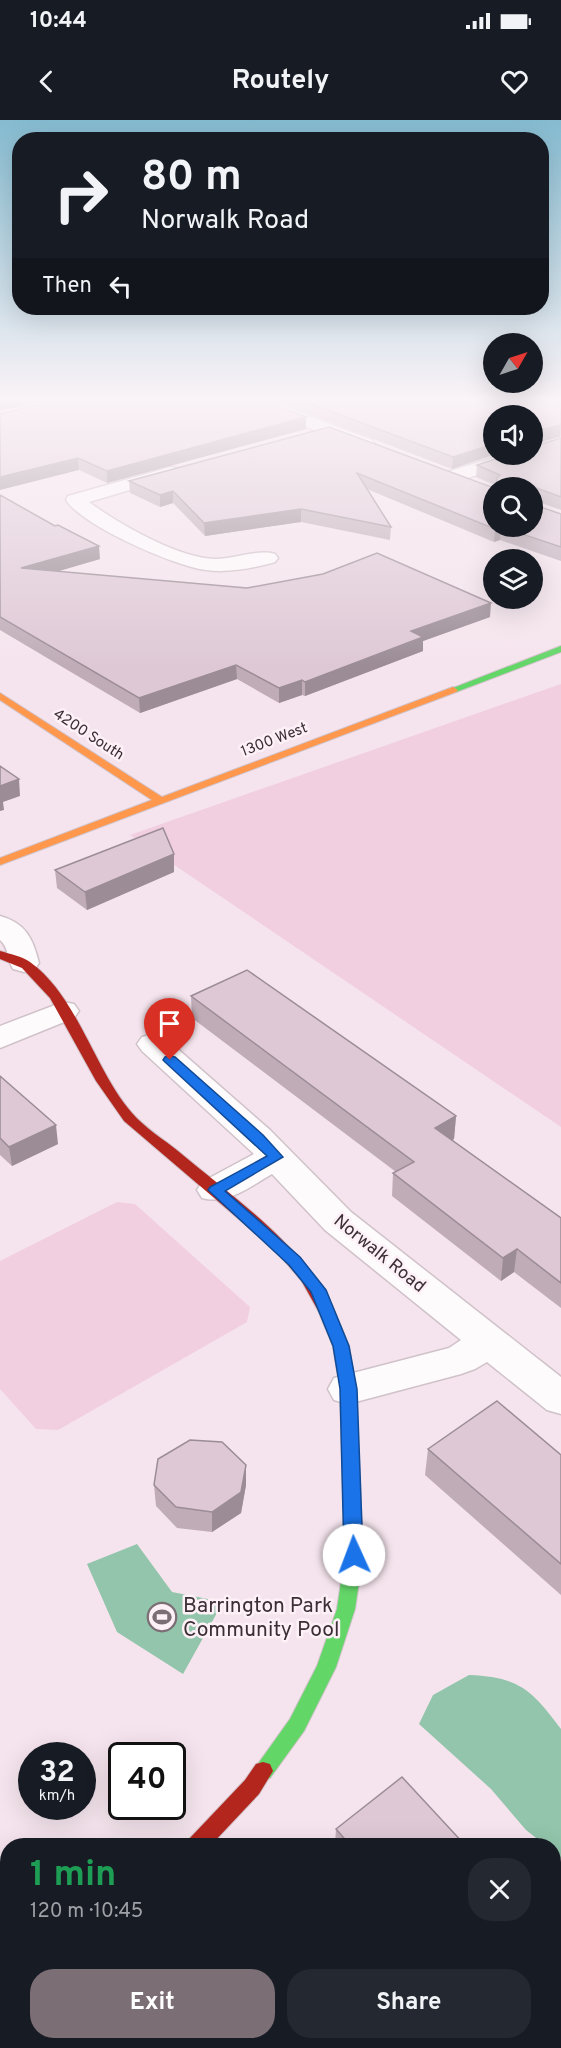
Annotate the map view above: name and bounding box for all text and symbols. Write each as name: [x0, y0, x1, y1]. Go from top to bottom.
text: 10:44: [30, 8, 87, 35]
text: Routely: [232, 64, 329, 98]
icon: back: [30, 65, 63, 98]
icon: heart: [498, 65, 531, 98]
text: 80 m: [141, 152, 242, 205]
icon: right: [42, 156, 120, 234]
text: Norwalk Road: [141, 204, 309, 238]
icon: left: [104, 270, 137, 303]
text: Then: [42, 273, 92, 300]
north arrow: [483, 333, 543, 393]
map controls: [483, 333, 543, 609]
button: sound: [483, 405, 543, 465]
button: search: [483, 477, 543, 537]
button: layers: [483, 549, 543, 609]
street label: 4200 South: [49, 705, 127, 765]
street label: 1300 West: [239, 719, 310, 762]
pin: [144, 998, 195, 1060]
icon: arrive: [153, 1007, 186, 1040]
street label: Norwalk Road: [328, 1210, 430, 1298]
position arrow: [322, 1523, 386, 1587]
place label: Barrington Park Community Pool: [183, 1593, 339, 1644]
sports icon: Barrington Park Community Pool: [146, 1601, 178, 1633]
speed limit sign: 40: [108, 1742, 186, 1820]
text: 32: [39, 1755, 75, 1792]
text: km/h: [39, 1787, 75, 1806]
text: 1 min: [30, 1853, 116, 1899]
button: close: [468, 1858, 531, 1921]
text: 120 m · 10:45: [30, 1899, 143, 1925]
button: Exit: [30, 1969, 275, 2038]
button: Share: [287, 1969, 531, 2038]

